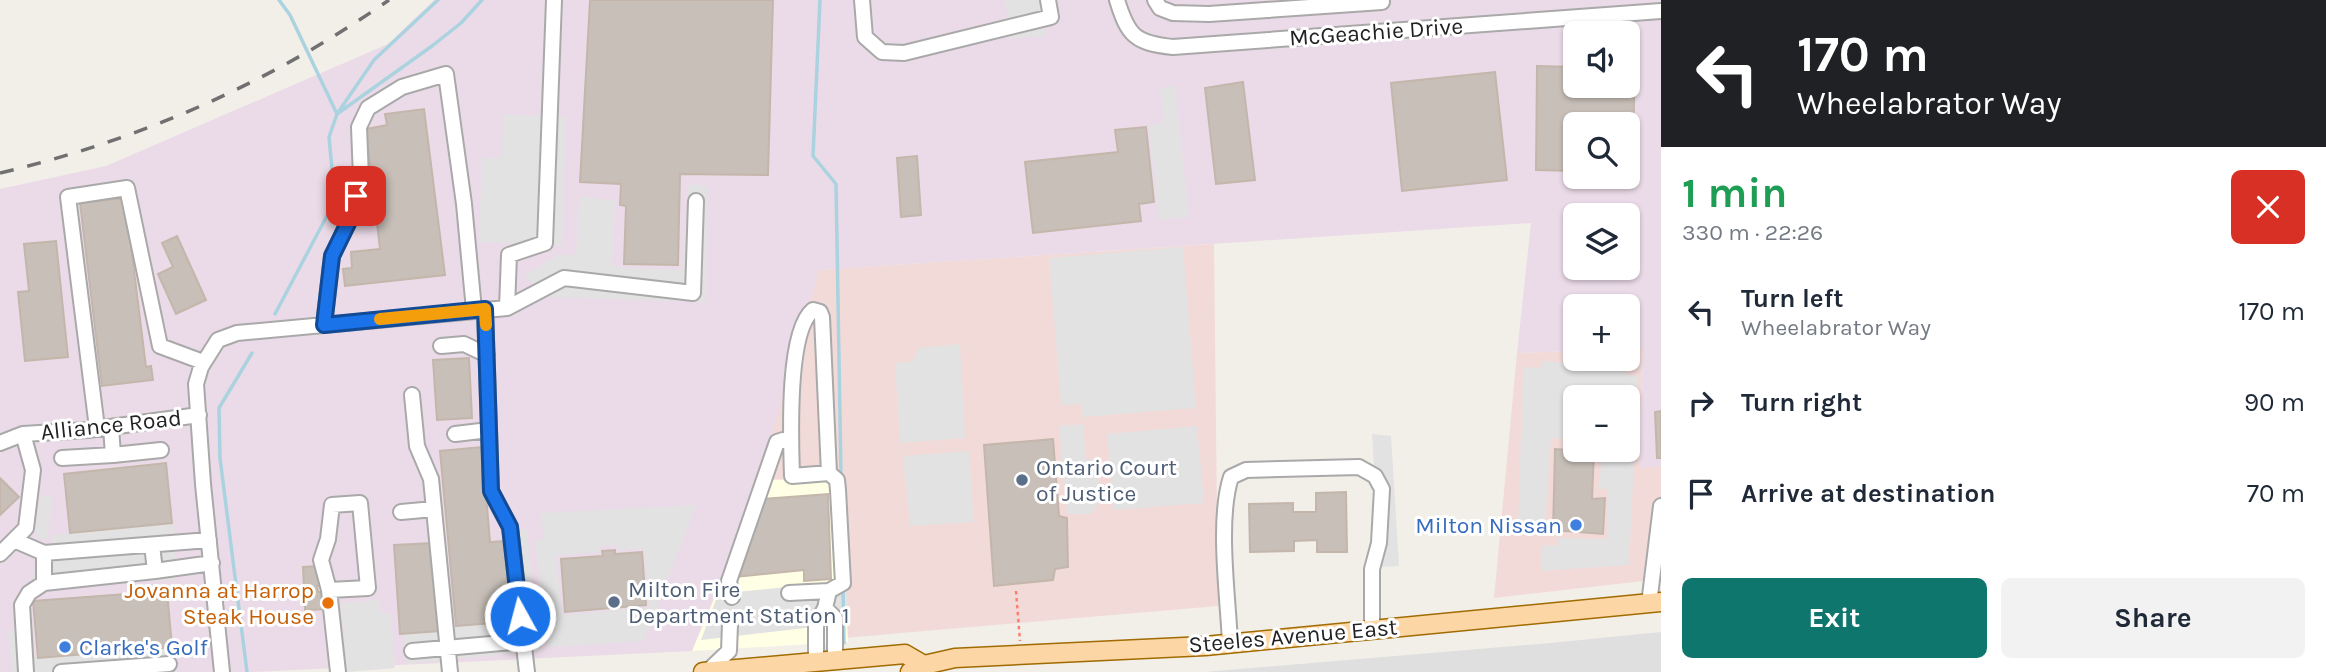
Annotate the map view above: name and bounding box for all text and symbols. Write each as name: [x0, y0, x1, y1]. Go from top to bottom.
street label: McGeachie Drive: [1288, 12, 1464, 52]
map controls: [1563, 21, 1640, 462]
button: sound: [1563, 21, 1640, 98]
text: 170 m: [1797, 26, 1929, 83]
icon: left: [1682, 28, 1773, 119]
text: Wheelabrator Way: [1797, 85, 2061, 122]
button: search: [1563, 112, 1640, 189]
pin: [326, 166, 386, 226]
text: 1 min: [1682, 168, 1787, 218]
button: close: [2231, 170, 2305, 244]
icon: arrive: [337, 177, 375, 215]
button: layers: [1563, 203, 1640, 280]
text: 330 m · 22:26: [1682, 219, 1823, 246]
text: Turn left: [1741, 283, 1843, 314]
icon: left: [1682, 293, 1720, 331]
button: +: [1563, 294, 1640, 371]
text: 170 m: [2238, 296, 2305, 327]
text: Wheelabrator Way: [1741, 314, 1931, 341]
icon: right: [1682, 384, 1720, 422]
button: −: [1563, 385, 1640, 462]
text: Turn right: [1741, 387, 1862, 418]
text: 90 m: [2244, 387, 2305, 418]
street label: Alliance Road: [39, 404, 183, 446]
place label: Ontario Court of Justice: [1036, 454, 1177, 507]
marker: Ontario Court of Justice: [1014, 472, 1030, 488]
icon: arrive: [1682, 475, 1720, 513]
text: Arrive at destination: [1741, 478, 1995, 509]
text: 70 m: [2247, 478, 2305, 509]
place label: Milton Nissan: [1415, 512, 1562, 539]
marker: Milton Nissan: [1568, 517, 1584, 533]
place label: Milton Fire Department Station 1: [628, 576, 850, 629]
place label: Jovanna at Harrop Steak House: [125, 577, 314, 630]
button: Exit: [1682, 578, 1987, 658]
button: Share: [2001, 578, 2305, 658]
position arrow: [483, 579, 557, 653]
marker: Milton Fire Department Station 1: [606, 594, 622, 610]
marker: Jovanna at Harrop Steak House: [320, 595, 336, 611]
street label: Steeles Avenue East: [1187, 613, 1399, 659]
place label: Clarke's Golf: [79, 634, 208, 661]
marker: Clarke's Golf: [57, 639, 73, 655]

